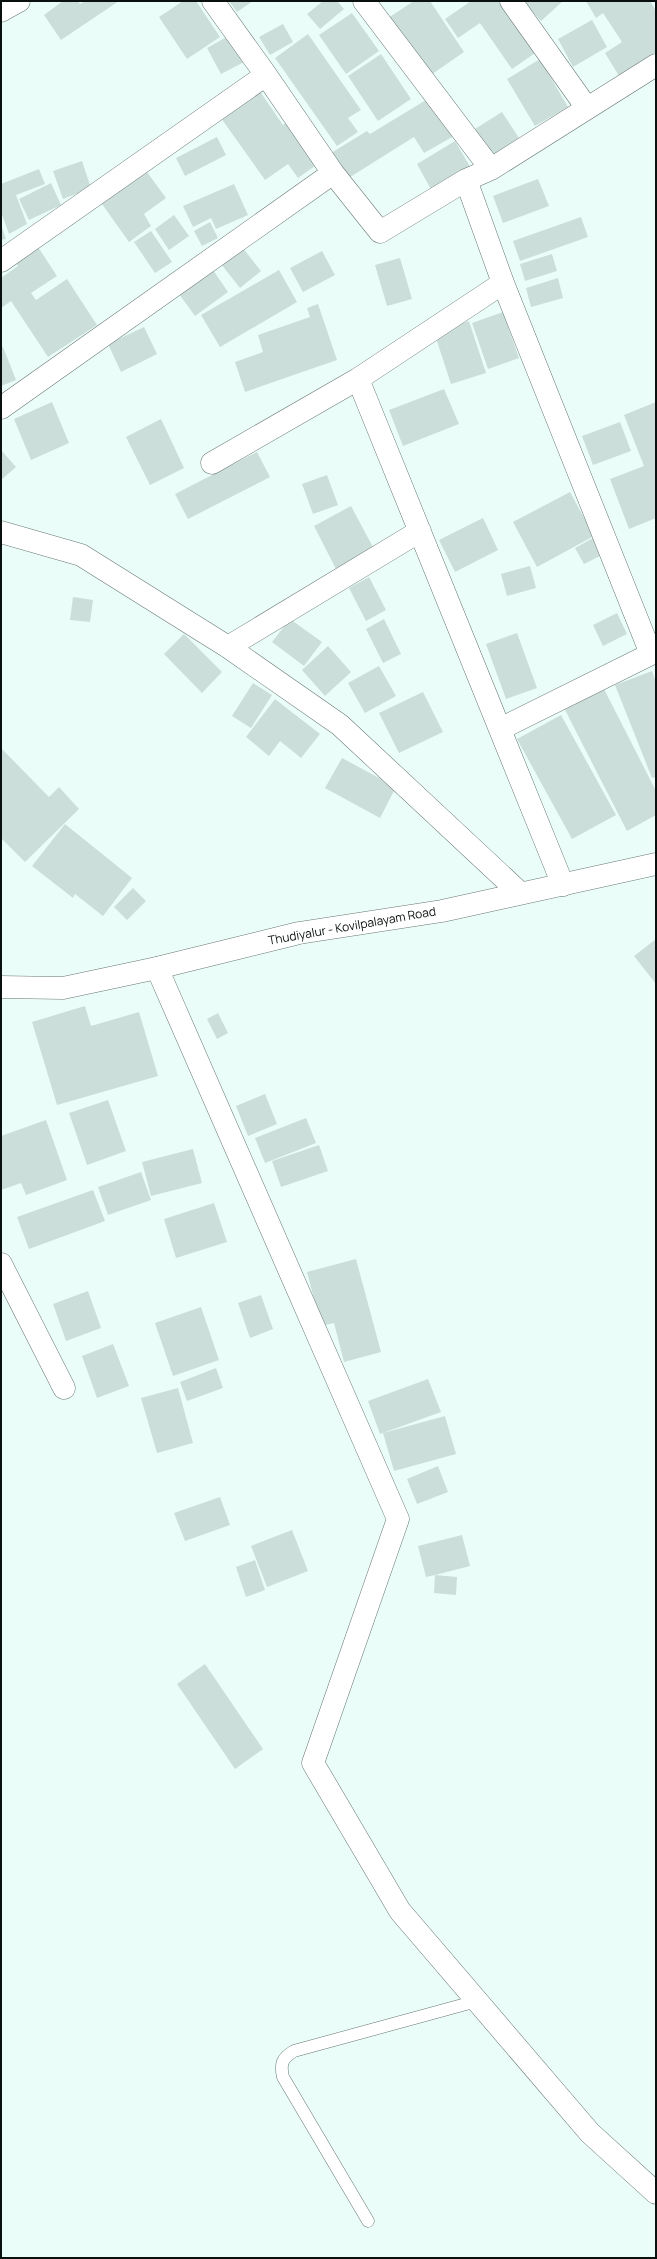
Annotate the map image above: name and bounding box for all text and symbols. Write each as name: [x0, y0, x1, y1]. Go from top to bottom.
street label: Thudiyalur - Kovilpalayam Road: [267, 902, 437, 949]

